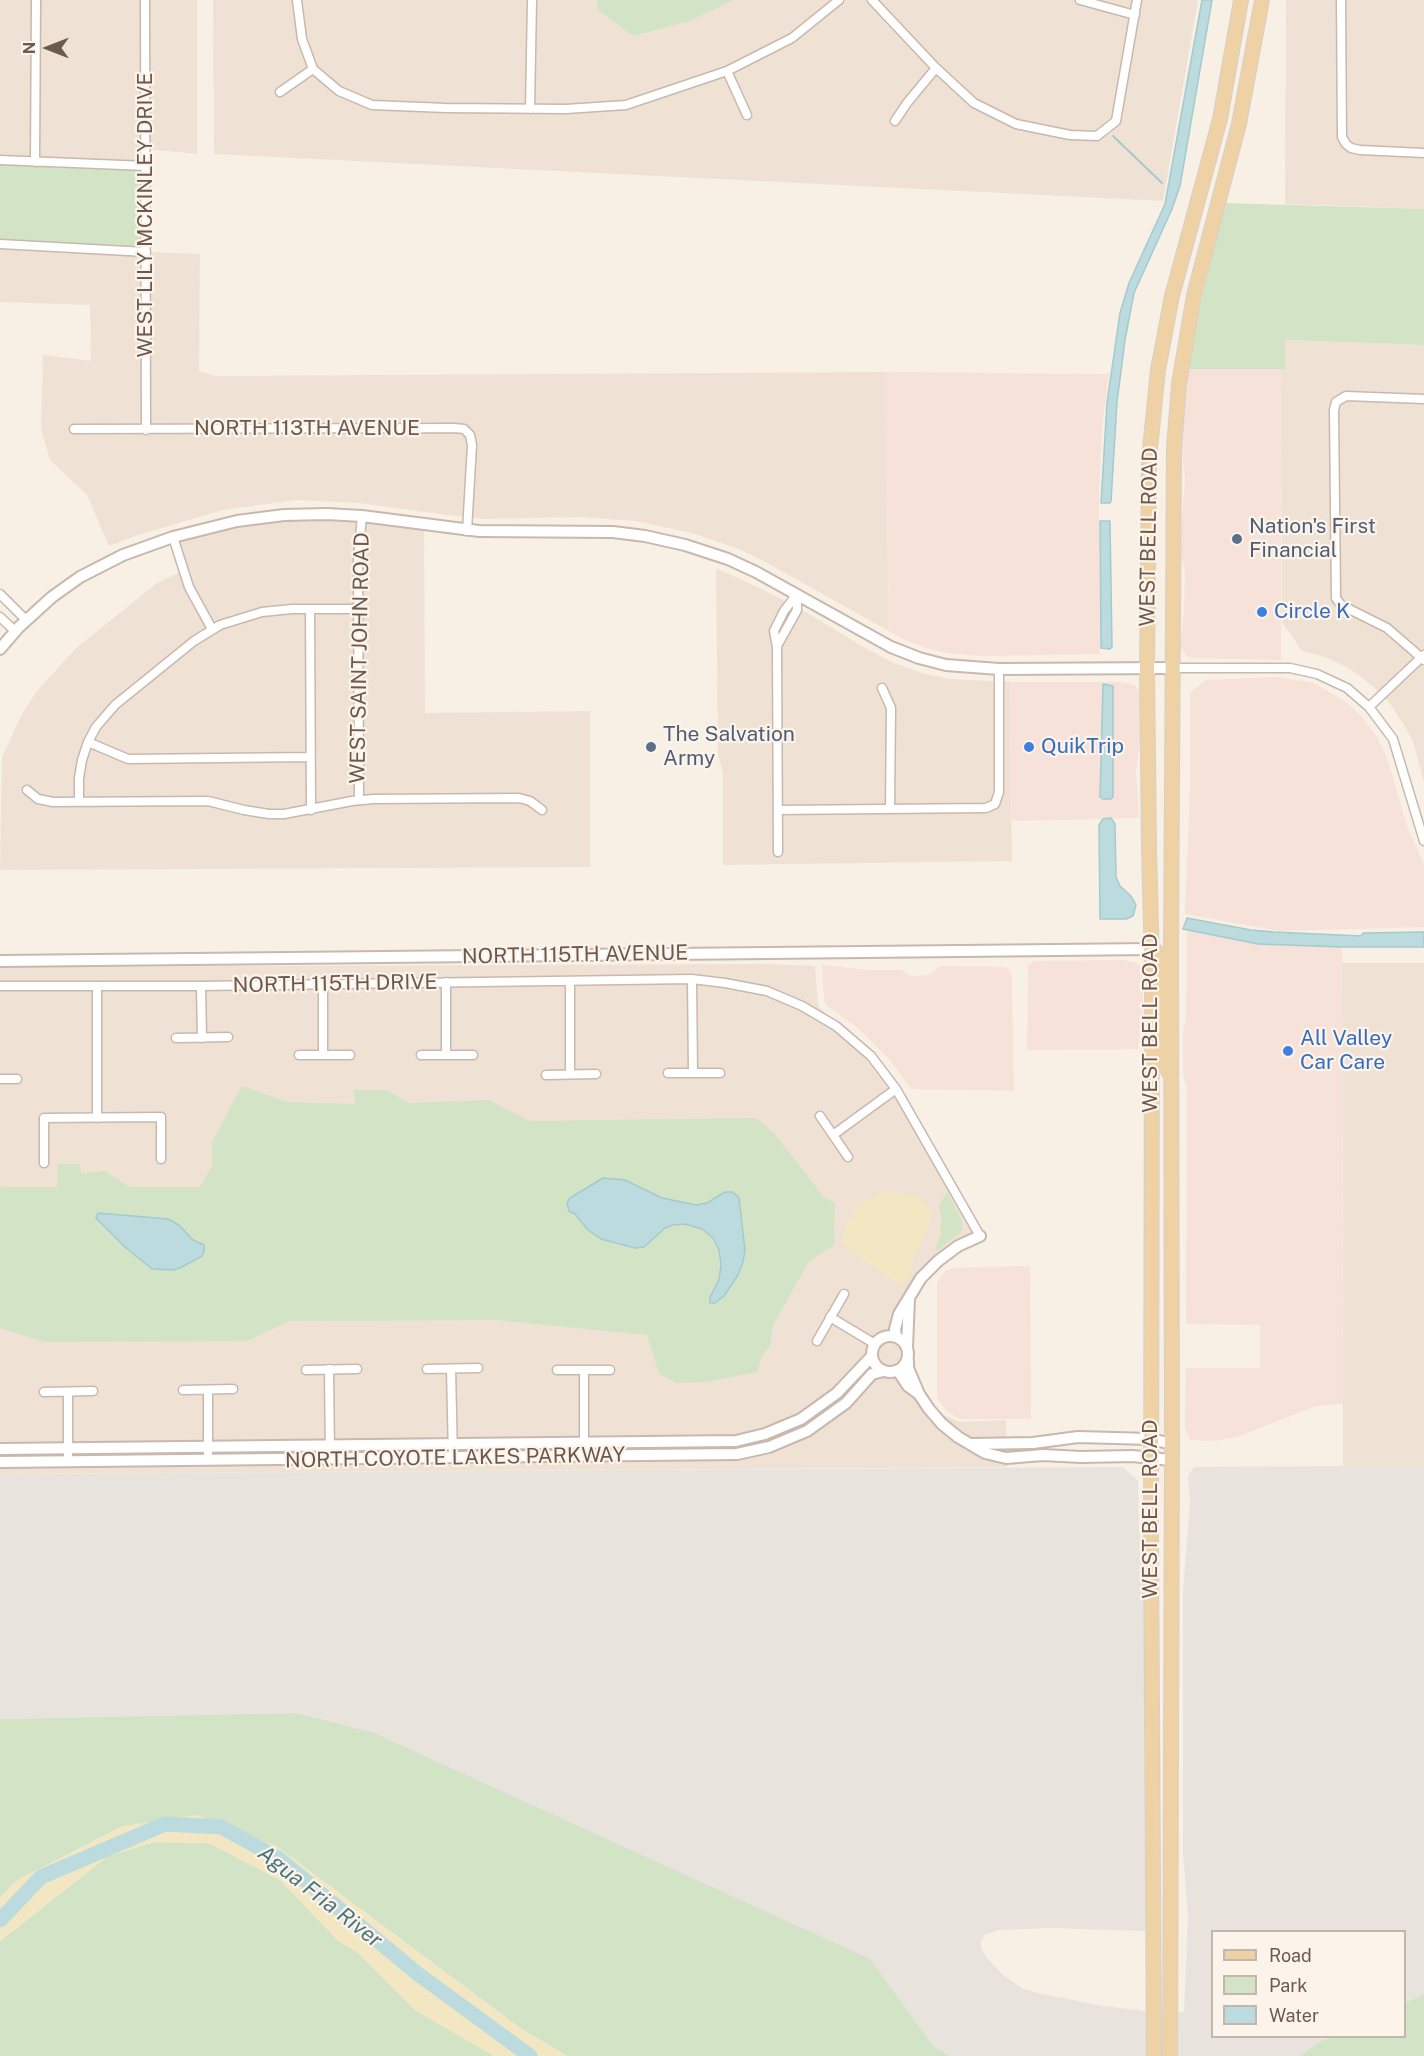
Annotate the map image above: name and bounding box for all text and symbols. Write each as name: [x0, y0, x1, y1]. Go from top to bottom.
north arrow: [18, 18, 78, 78]
text: N: [20, 42, 39, 54]
street label: WEST LILY MCKINLEY DRIVE: [133, 72, 159, 358]
street label: NORTH 113TH AVENUE: [194, 416, 420, 442]
street label: WEST BELL ROAD: [1135, 447, 1163, 627]
place label: Nation's First Financial: [1249, 514, 1376, 564]
street label: WEST SAINT JOHN ROAD: [345, 532, 375, 784]
marker: Nation's First Financial: [1230, 532, 1244, 546]
place label: Circle K: [1274, 599, 1350, 625]
marker: Circle K: [1255, 605, 1269, 619]
place label: The Salvation Army: [663, 722, 795, 772]
place label: QuikTrip: [1041, 734, 1124, 760]
marker: The Salvation Army: [644, 740, 658, 754]
marker: QuikTrip: [1022, 740, 1036, 754]
street label: WEST BELL ROAD: [1138, 933, 1164, 1113]
street label: NORTH 115TH AVENUE: [462, 940, 688, 970]
street label: NORTH 115TH DRIVE: [232, 970, 438, 998]
place label: All Valley Car Care: [1300, 1026, 1392, 1076]
marker: All Valley Car Care: [1281, 1044, 1295, 1058]
street label: WEST BELL ROAD: [1138, 1419, 1164, 1599]
street label: NORTH COYOTE LAKES PARKWAY: [285, 1442, 625, 1474]
water label: Agua Fria River: [253, 1840, 387, 1954]
legend: [1211, 1930, 1406, 2038]
text: Road: [1269, 1945, 1312, 1966]
text: Park: [1269, 1975, 1307, 1996]
text: Water: [1269, 2005, 1319, 2026]

